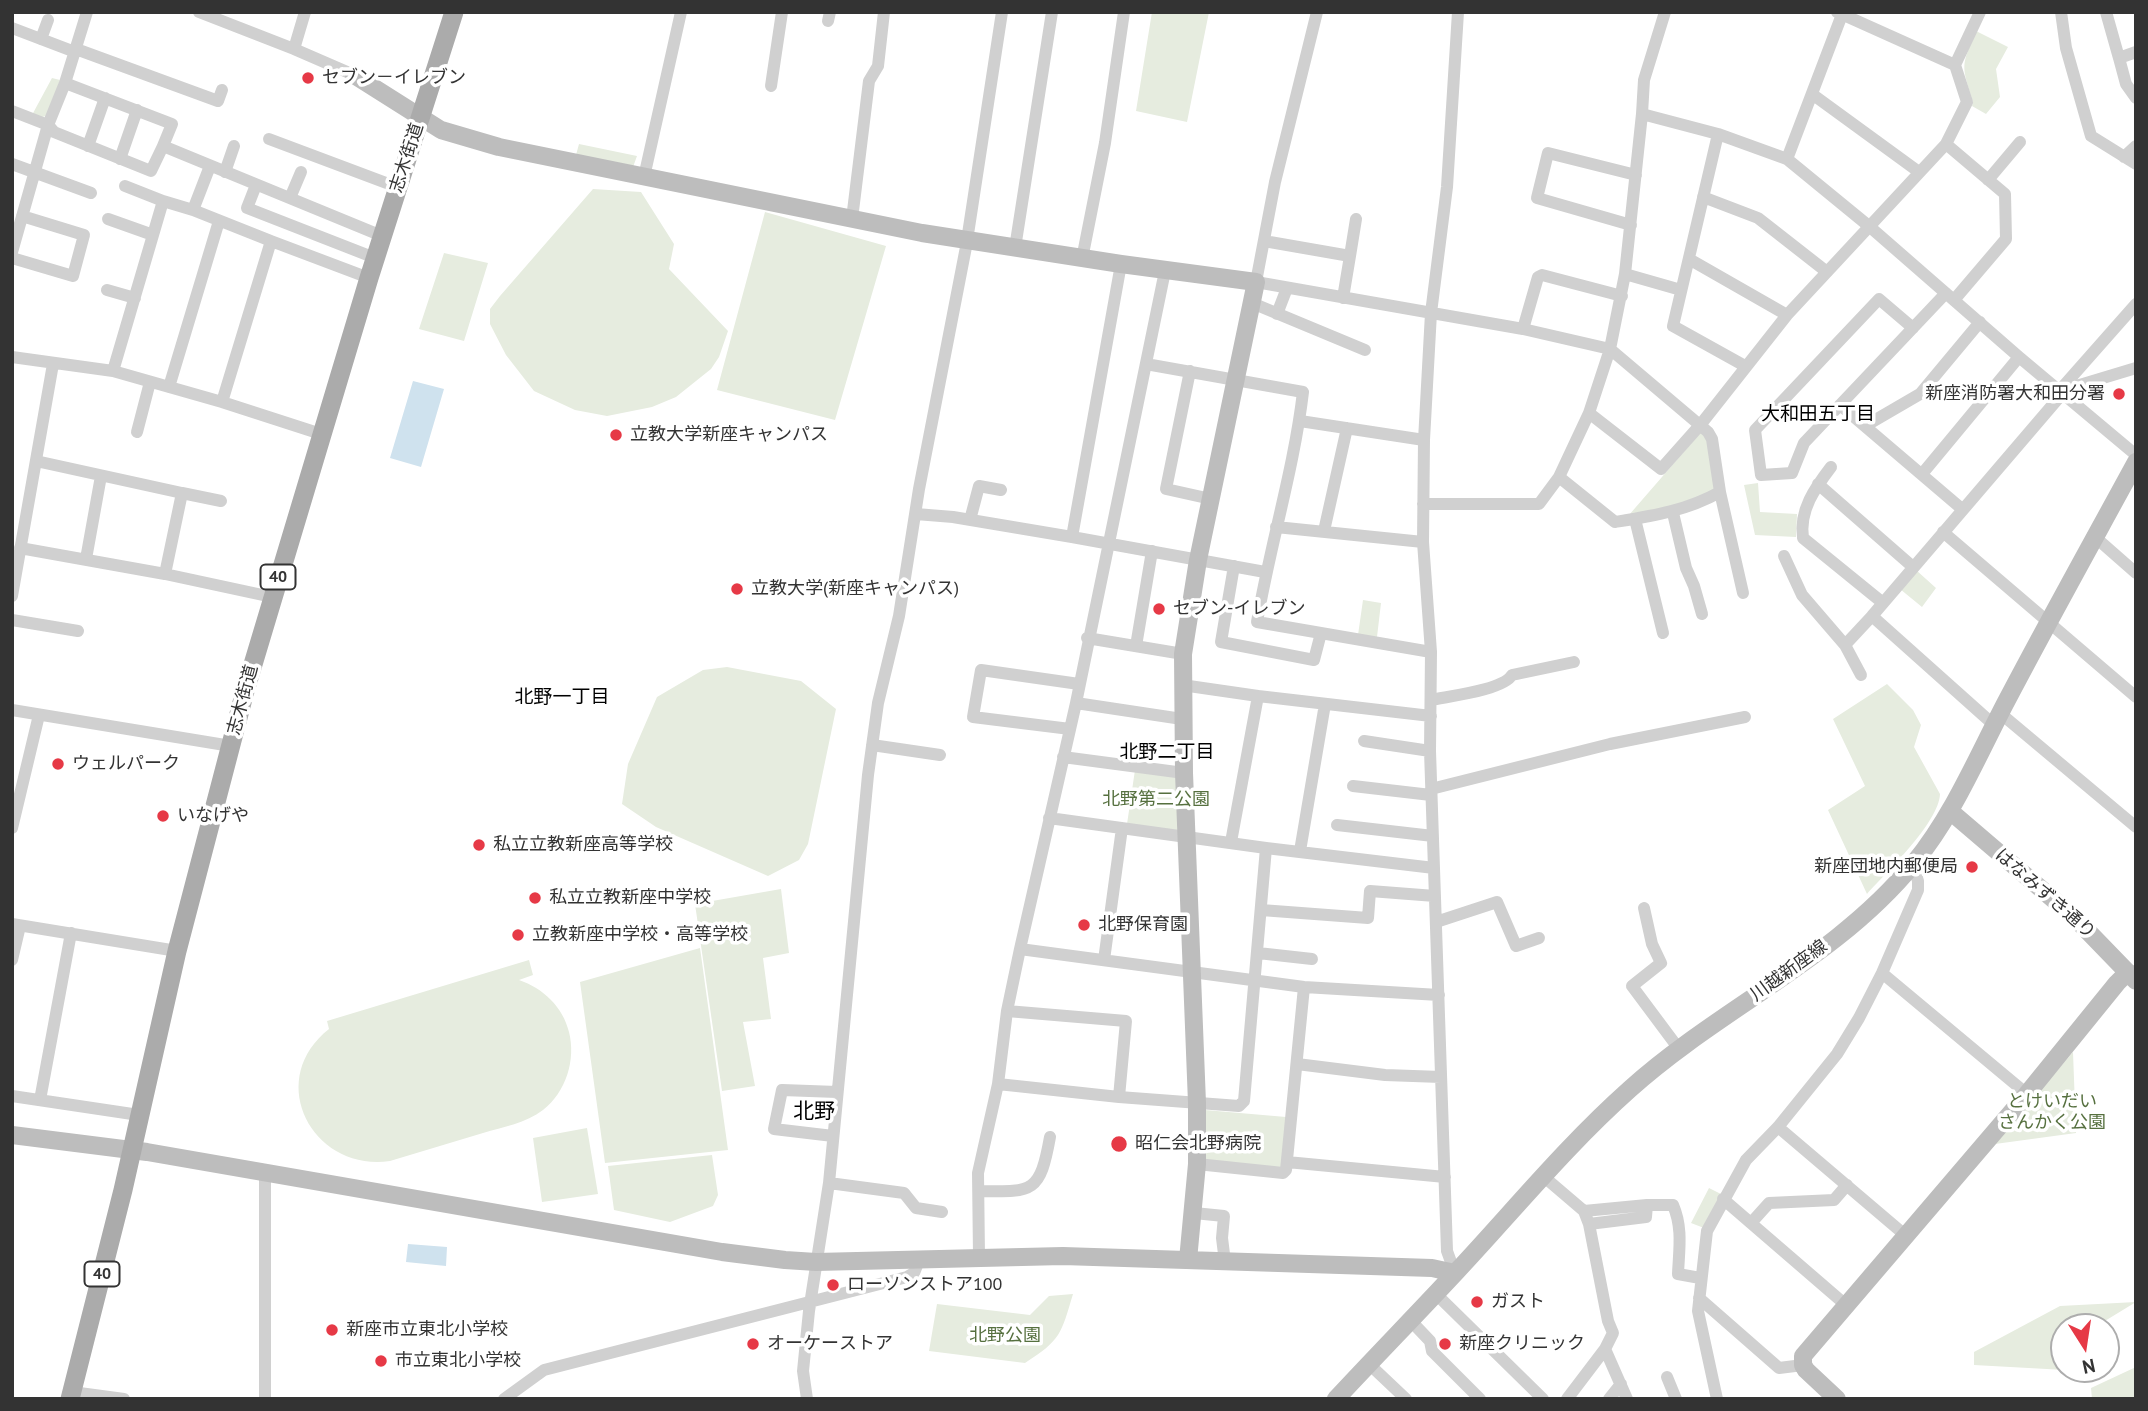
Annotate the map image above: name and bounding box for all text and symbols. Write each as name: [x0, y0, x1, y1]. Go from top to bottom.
place label: セブン－イレブン: [322, 67, 466, 89]
marker: セブン－イレブン: [300, 70, 316, 86]
street label: 志木街道: [386, 120, 428, 196]
place label: 新座消防署大和田分署: [1925, 383, 2105, 405]
marker: 新座消防署大和田分署: [2111, 386, 2127, 402]
district label: 大和田五丁目: [1761, 404, 1875, 426]
place label: 立教大学新座キャンパス: [630, 424, 828, 446]
marker: 立教大学新座キャンパス: [608, 427, 624, 443]
road number: 40: [260, 564, 296, 590]
place label: 立教大学(新座キャンパス): [751, 578, 959, 600]
marker: 立教大学(新座キャンパス): [729, 581, 745, 597]
place label: セブン-イレブン: [1173, 598, 1305, 620]
marker: セブン-イレブン: [1151, 601, 1167, 617]
street label: 志木街道: [223, 662, 263, 738]
district label: 北野一丁目: [515, 687, 609, 709]
district label: 北野二丁目: [1120, 742, 1214, 764]
place label: ウェルパーク: [72, 753, 180, 775]
marker: ウェルパーク: [50, 756, 66, 772]
park label: 北野第二公園: [1102, 789, 1210, 811]
place label: いなげや: [177, 805, 249, 827]
marker: いなげや: [155, 808, 171, 824]
place label: 私立立教新座高等学校: [493, 834, 673, 856]
marker: 私立立教新座高等学校: [471, 837, 487, 853]
street label: はなみずき通り: [1990, 845, 2100, 943]
place label: 新座団地内郵便局: [1814, 856, 1958, 878]
marker: 新座団地内郵便局: [1964, 859, 1980, 875]
place label: 私立立教新座中学校: [549, 887, 711, 909]
marker: 私立立教新座中学校: [527, 890, 543, 906]
place label: 北野保育園: [1098, 914, 1188, 936]
marker: 北野保育園: [1076, 917, 1092, 933]
place label: 立教新座中学校・高等学校: [532, 924, 748, 946]
marker: 立教新座中学校・高等学校: [510, 927, 526, 943]
street label: 川越新座線: [1746, 936, 1832, 1006]
park label: とけいだい さんかく公園: [1998, 1091, 2106, 1134]
district label: 北野: [793, 1099, 835, 1125]
place label: 昭仁会北野病院: [1135, 1133, 1261, 1155]
marker: 昭仁会北野病院: [1109, 1134, 1129, 1154]
road number: 40: [84, 1262, 119, 1286]
place label: ローソンストア100: [847, 1274, 1002, 1296]
marker: ローソンストア100: [825, 1277, 841, 1293]
place label: ガスト: [1491, 1291, 1545, 1313]
marker: ガスト: [1469, 1294, 1485, 1310]
north arrow: [2050, 1313, 2120, 1383]
place label: 新座市立東北小学校: [346, 1319, 508, 1341]
marker: 新座市立東北小学校: [324, 1322, 340, 1338]
park label: 北野公園: [969, 1325, 1041, 1347]
place label: オーケーストア: [767, 1333, 893, 1355]
place label: 新座クリニック: [1459, 1333, 1585, 1355]
marker: オーケーストア: [745, 1336, 761, 1352]
marker: 新座クリニック: [1437, 1336, 1453, 1352]
place label: 市立東北小学校: [395, 1350, 521, 1372]
marker: 市立東北小学校: [373, 1353, 389, 1369]
text: N: [2080, 1354, 2098, 1380]

